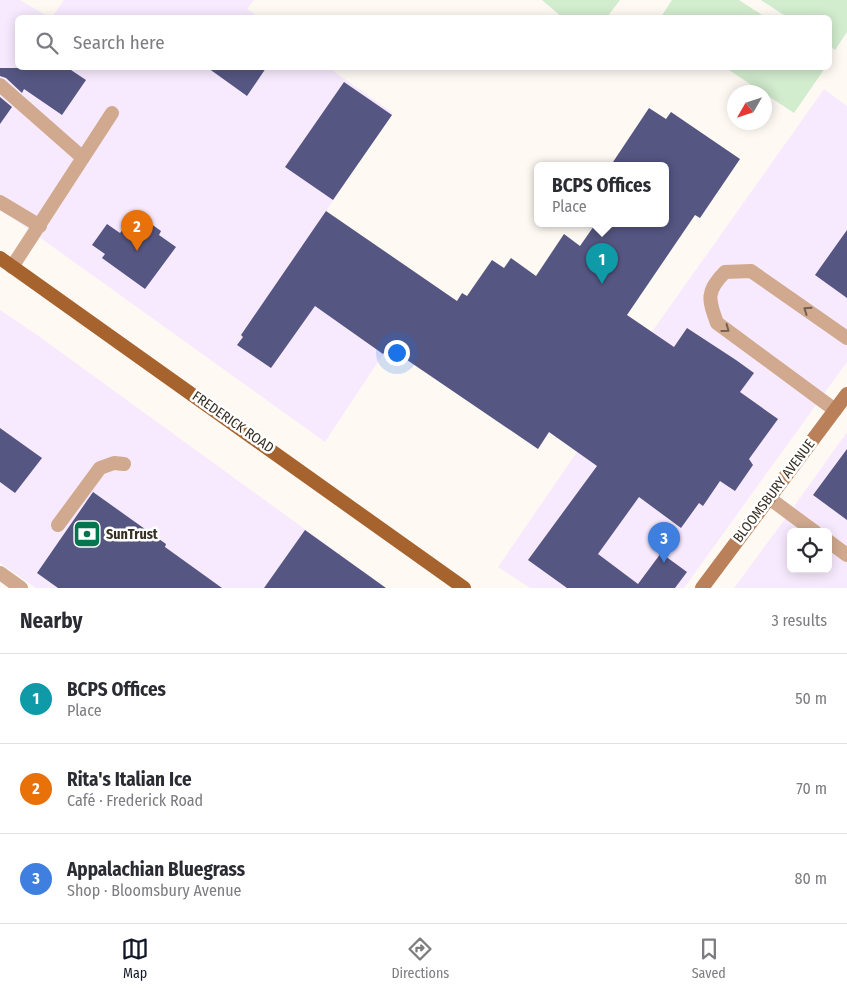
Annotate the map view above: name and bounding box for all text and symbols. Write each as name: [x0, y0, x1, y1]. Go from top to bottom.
search box: [15, 15, 832, 70]
icon: search: [33, 29, 61, 57]
text: Search here: [73, 31, 165, 54]
north arrow: [727, 85, 772, 130]
popup: [534, 162, 669, 227]
text: BCPS Offices: [552, 174, 651, 197]
text: Place: [552, 197, 587, 216]
pin: 2: [121, 210, 153, 251]
pin: 1: [586, 243, 618, 284]
one-way arrow: [803, 307, 813, 316]
one-way arrow: [720, 323, 730, 332]
your location: [384, 340, 410, 366]
street label: FREDERICK ROAD: [189, 388, 277, 456]
street label: BLOOMSBURY AVENUE: [730, 436, 819, 546]
bank icon: SunTrust: [72, 519, 102, 549]
pin: 3: [648, 522, 680, 563]
place label: SunTrust: [106, 526, 159, 543]
map controls: [787, 528, 832, 573]
button: locate: [787, 528, 832, 573]
text: Nearby: [20, 608, 82, 634]
text: 3 results: [771, 611, 827, 630]
text: BCPS Offices: [67, 678, 166, 701]
text: 1: [33, 689, 39, 708]
text: 50 m: [795, 689, 827, 708]
text: Place: [67, 701, 102, 720]
text: Rita's Italian Ice: [67, 768, 192, 791]
text: 2: [32, 779, 40, 798]
text: 70 m: [796, 779, 827, 798]
text: Café · Frederick Road: [67, 791, 203, 810]
text: Appalachian Bluegrass: [67, 858, 245, 881]
text: 3: [32, 869, 40, 888]
text: 80 m: [795, 869, 827, 888]
text: Shop · Bloomsbury Avenue: [67, 881, 242, 900]
tab: Map: [121, 935, 149, 982]
tab: Directions: [391, 935, 449, 982]
tab: Saved: [692, 935, 726, 982]

